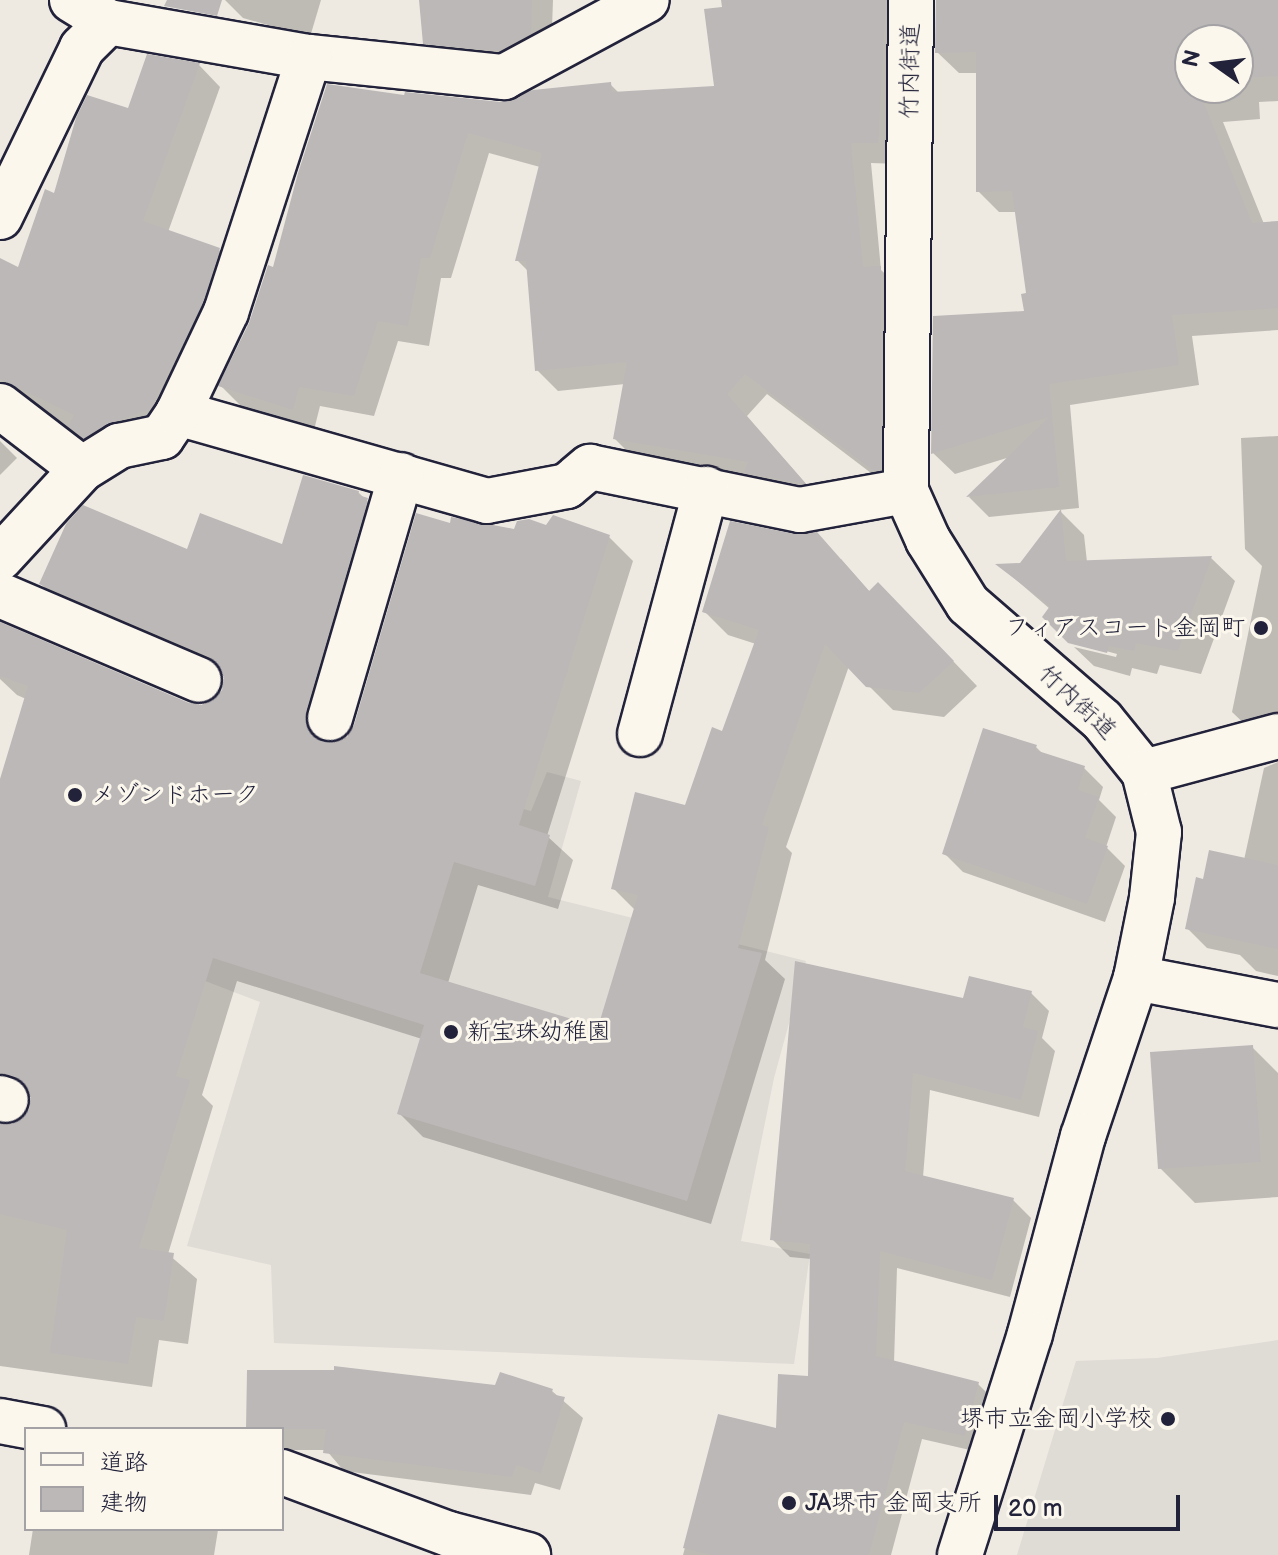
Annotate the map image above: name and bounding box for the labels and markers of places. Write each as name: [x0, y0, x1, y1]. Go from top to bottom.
place label: フィアスコート金岡町: [1005, 614, 1245, 642]
marker: フィアスコート金岡町: [1252, 619, 1270, 637]
place label: メゾンドホーク: [91, 781, 259, 809]
marker: メゾンドホーク: [66, 786, 84, 804]
place label: 新宝珠幼稚園: [467, 1018, 611, 1046]
marker: 新宝珠幼稚園: [442, 1023, 460, 1041]
place label: 堺市立金岡小学校: [960, 1405, 1152, 1433]
marker: 堺市立金岡小学校: [1159, 1410, 1177, 1428]
place label: JA堺市 金岡支所: [805, 1489, 982, 1517]
marker: JA堺市 金岡支所: [780, 1494, 798, 1512]

